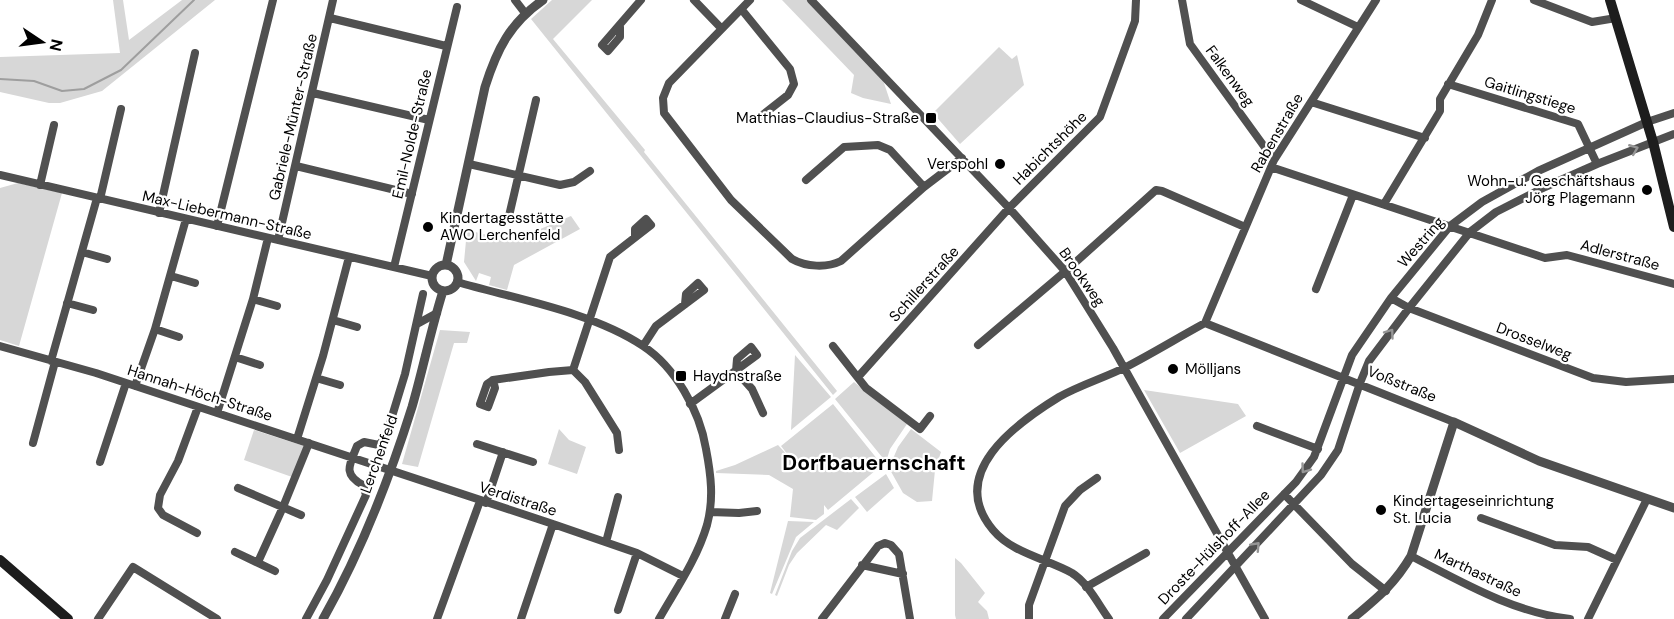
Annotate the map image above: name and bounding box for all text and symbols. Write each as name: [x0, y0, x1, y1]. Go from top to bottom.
north arrow: [12, 12, 72, 72]
street label: Gabriele-Münter-Straße: [264, 32, 322, 202]
text: N: [45, 37, 68, 53]
street label: Falkenweg: [1201, 41, 1259, 111]
street label: Emil-Nolde-Straße: [387, 67, 437, 201]
street label: Gaitlingstiege: [1482, 72, 1578, 118]
street label: Rabenstraße: [1246, 90, 1308, 176]
street label: Habichtshöhe: [1009, 107, 1091, 189]
place label: Matthias-Claudius-Straße: [736, 108, 919, 128]
marker: Matthias-Claudius-Straße: [924, 111, 938, 125]
one-way arrow: [1627, 144, 1638, 156]
place label: Verspohl: [927, 154, 988, 174]
marker: Verspohl: [993, 157, 1007, 171]
place label: Wohn-u. Geschäftshaus Jörg Plagemann: [1467, 171, 1635, 208]
marker: Wohn-u. Geschäftshaus Jörg Plagemann: [1640, 183, 1654, 197]
street label: Max-Liebermann-Straße: [140, 186, 314, 244]
place label: Kindertagesstätte AWO Lerchenfeld: [440, 208, 564, 245]
street label: Westring: [1393, 212, 1449, 272]
marker: Kindertagesstätte AWO Lerchenfeld: [421, 220, 435, 234]
street label: Adlerstraße: [1578, 235, 1662, 275]
street label: Schillerstraße: [885, 242, 963, 326]
street label: Brookweg: [1054, 244, 1110, 310]
street label: Drosselweg: [1493, 317, 1575, 365]
one-way arrow: [1382, 329, 1393, 340]
place label: Mölljans: [1185, 359, 1241, 379]
street label: Hannah-Höch-Straße: [125, 360, 275, 426]
street label: Voßstraße: [1364, 361, 1440, 407]
marker: Mölljans: [1166, 362, 1180, 376]
place label: Haydnstraße: [693, 366, 782, 386]
marker: Haydnstraße: [674, 369, 688, 383]
street label: Lerchenfeld: [356, 412, 402, 496]
district label: Dorfbauernschaft: [782, 449, 966, 477]
one-way arrow: [1301, 463, 1312, 474]
street label: Verdistraße: [476, 477, 560, 521]
street label: Droste-Hülshoff-Allee: [1154, 485, 1274, 609]
place label: Kindertageseinrichtung St. Lucia: [1393, 491, 1554, 528]
marker: Kindertageseinrichtung St. Lucia: [1374, 503, 1388, 517]
one-way arrow: [1248, 543, 1259, 554]
street label: Marthastraße: [1431, 544, 1525, 602]

